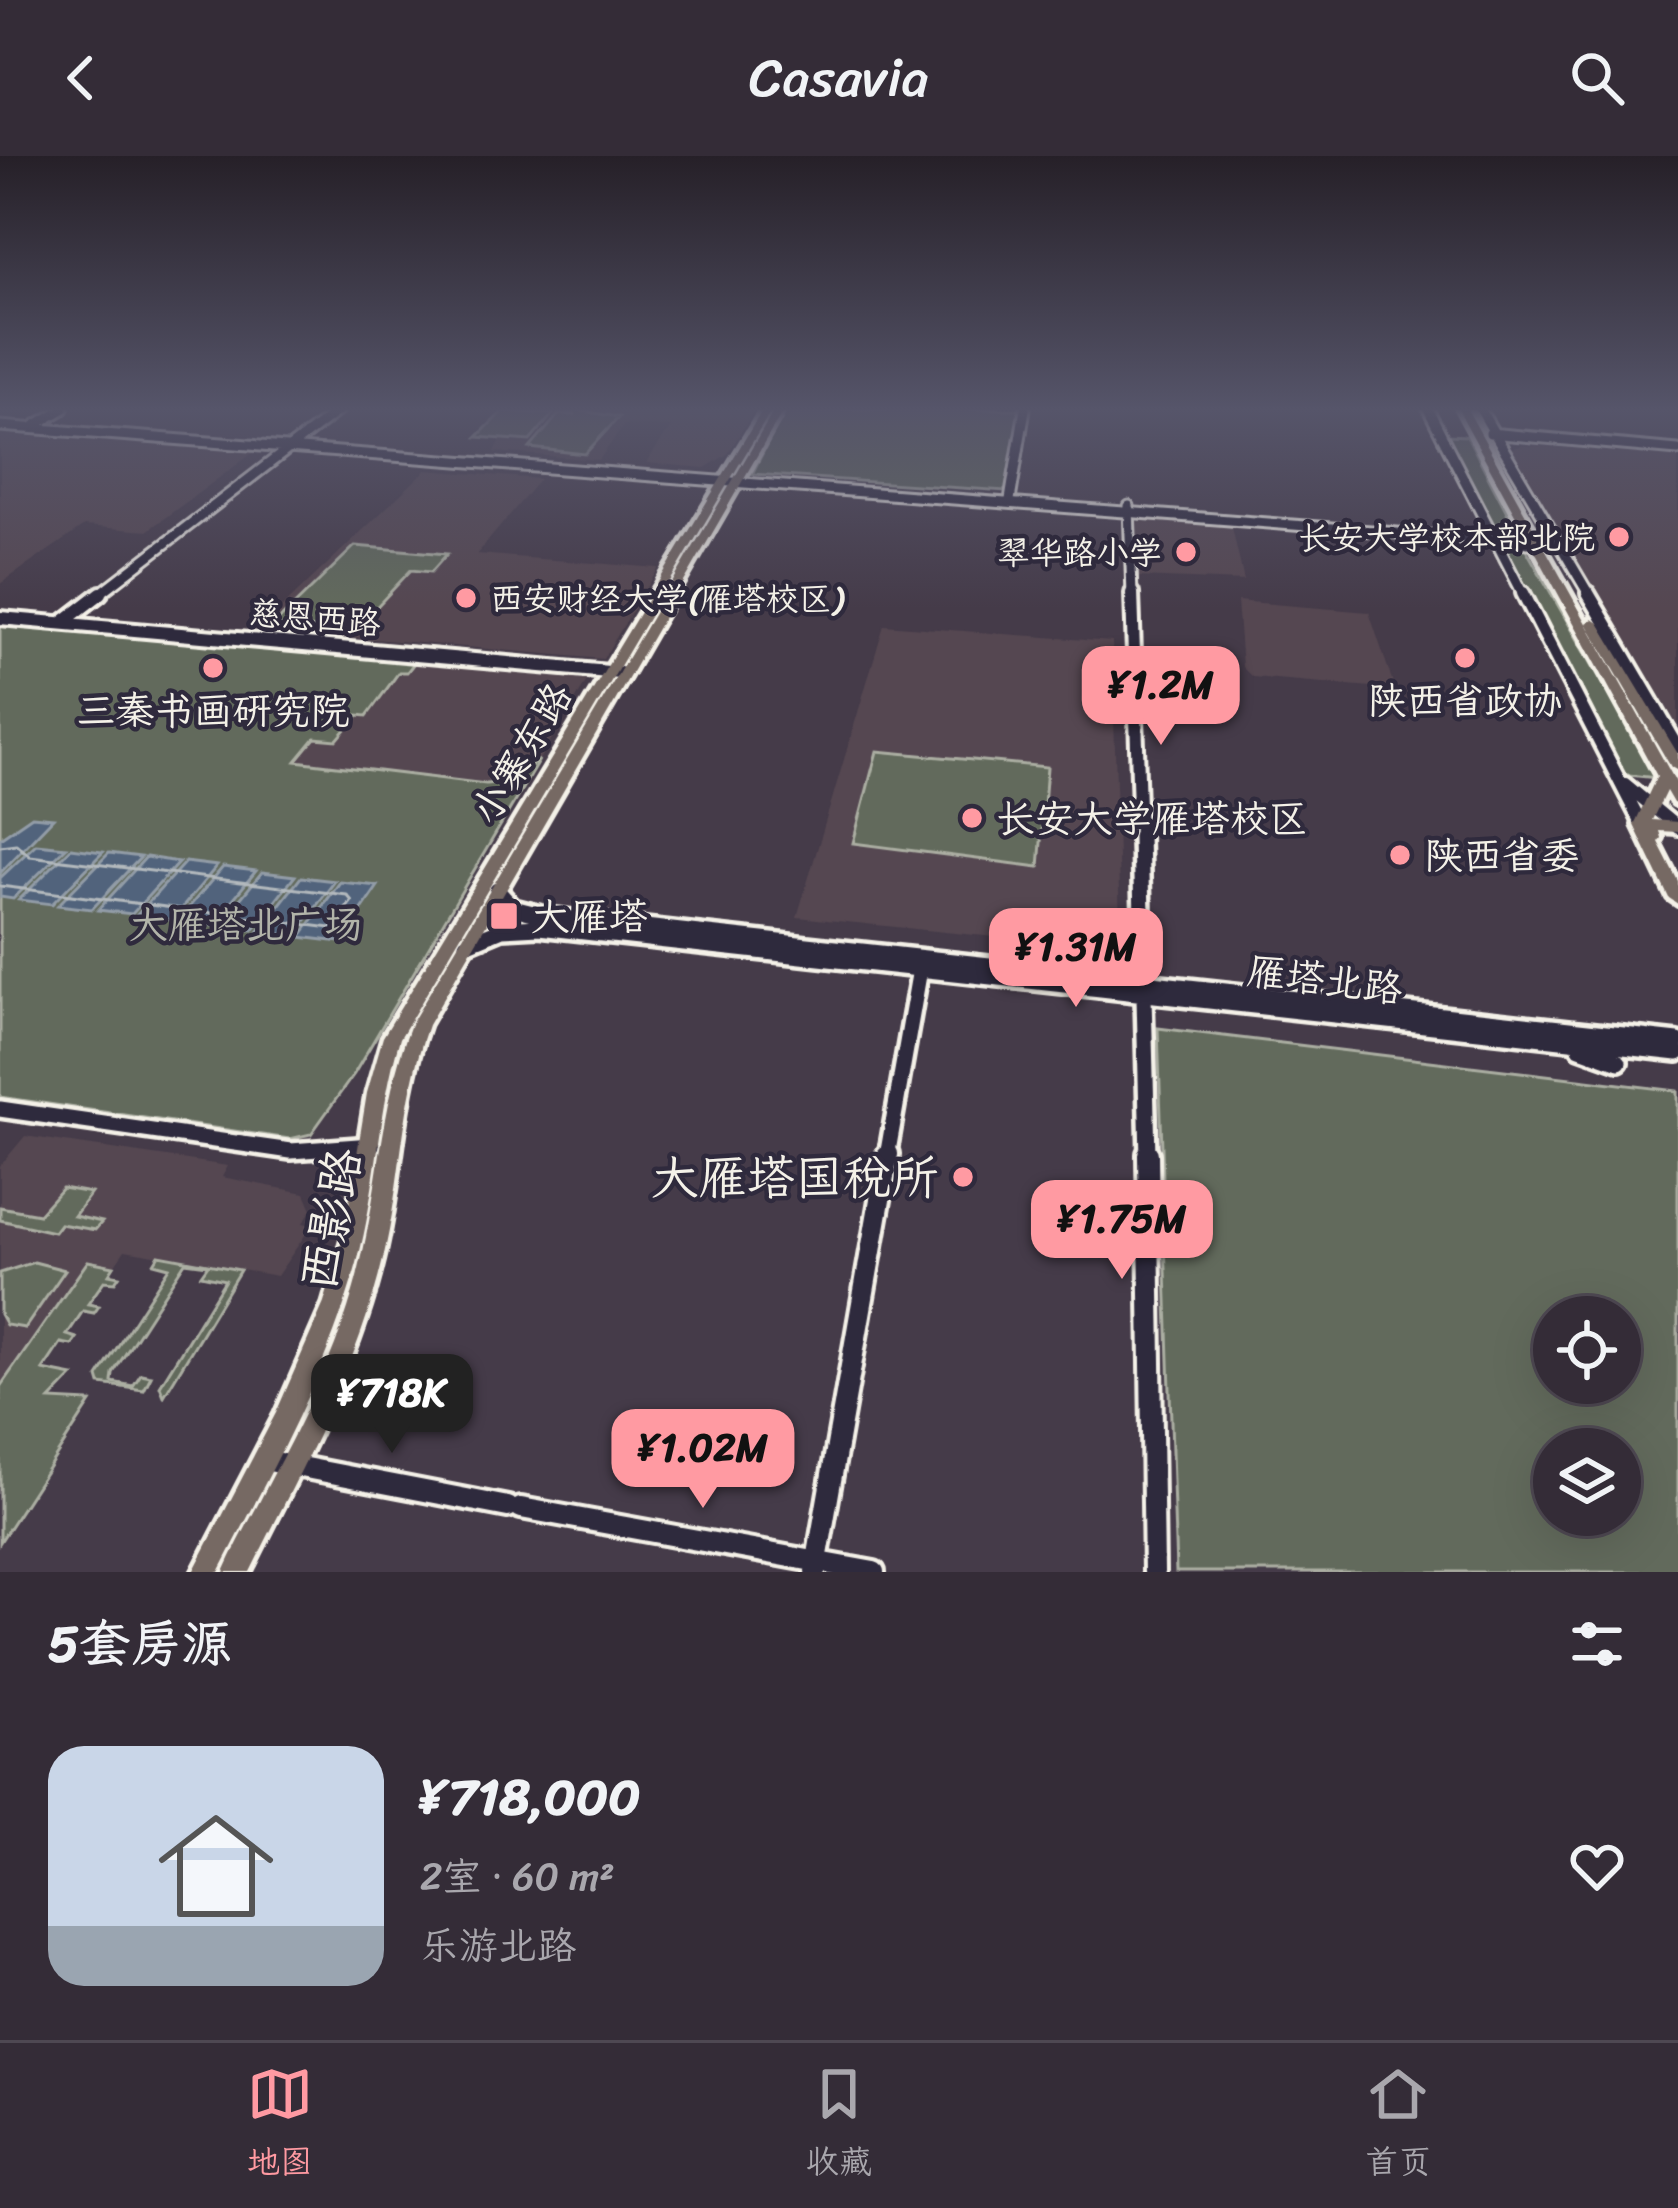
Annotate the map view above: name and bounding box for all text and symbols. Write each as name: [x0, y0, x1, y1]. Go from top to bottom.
text: Casavia: [749, 30, 929, 126]
icon: back: [48, 45, 114, 111]
icon: search: [1564, 45, 1630, 111]
place label: 长安大学校本部北院: [1298, 509, 1595, 567]
place label: 翠华路小学: [997, 524, 1162, 582]
marker: 长安大学校本部北院: [1606, 524, 1632, 550]
marker: 翠华路小学: [1173, 539, 1199, 565]
place label: 西安财经大学(雁塔校区): [490, 570, 845, 628]
street label: 慈恩西路: [247, 583, 383, 653]
marker: 西安财经大学(雁塔校区): [453, 585, 479, 611]
marker: 陕西省政协: [1452, 645, 1478, 671]
pin: ¥1.2M: [1077, 646, 1245, 748]
text: ¥1.2M: [1109, 650, 1213, 719]
marker: 三秦书画研究院: [200, 655, 226, 681]
place label: 陕西省政协: [1367, 666, 1563, 735]
street label: 小寨东路: [452, 669, 591, 838]
place label: 三秦书画研究院: [76, 676, 350, 745]
place label: 长安大学雁塔校区: [996, 784, 1308, 853]
marker: 长安大学雁塔校区: [959, 805, 985, 831]
place label: 陕西省委: [1424, 821, 1580, 890]
marker: 陕西省委: [1387, 842, 1413, 868]
place label: 大雁塔: [531, 882, 648, 951]
park label: 大雁塔北广场: [129, 890, 363, 959]
marker: 大雁塔: [488, 900, 520, 932]
pin: ¥1.31M: [978, 908, 1174, 1010]
text: ¥1.31M: [1016, 912, 1136, 981]
street label: 雁塔北路: [1243, 936, 1407, 1023]
place label: 大雁塔国税所: [651, 1135, 939, 1220]
street label: 西影路: [275, 1140, 386, 1298]
marker: 大雁塔国税所: [950, 1164, 976, 1190]
pin: ¥1.75M: [1024, 1180, 1220, 1282]
text: ¥1.75M: [1058, 1184, 1186, 1253]
map controls: [1533, 1296, 1641, 1536]
button: locate: [1533, 1296, 1641, 1404]
pin: ¥718K: [308, 1354, 476, 1456]
text: ¥718K: [338, 1358, 446, 1427]
pin: ¥1.02M: [605, 1409, 801, 1511]
text: ¥1.02M: [638, 1413, 768, 1482]
button: layers: [1533, 1428, 1641, 1536]
text: 5套房源: [48, 1599, 232, 1689]
icon: filters: [1564, 1611, 1630, 1677]
text: ¥718,000: [420, 1752, 640, 1842]
icon: home: [144, 1794, 288, 1938]
icon: heart: [1564, 1833, 1630, 1899]
text: 2室 · 60 m²: [420, 1842, 614, 1911]
text: 乐游北路: [420, 1911, 576, 1980]
tab: 地图: [247, 2061, 313, 2191]
tab: 收藏: [806, 2061, 872, 2191]
tab: 首页: [1365, 2061, 1431, 2191]

